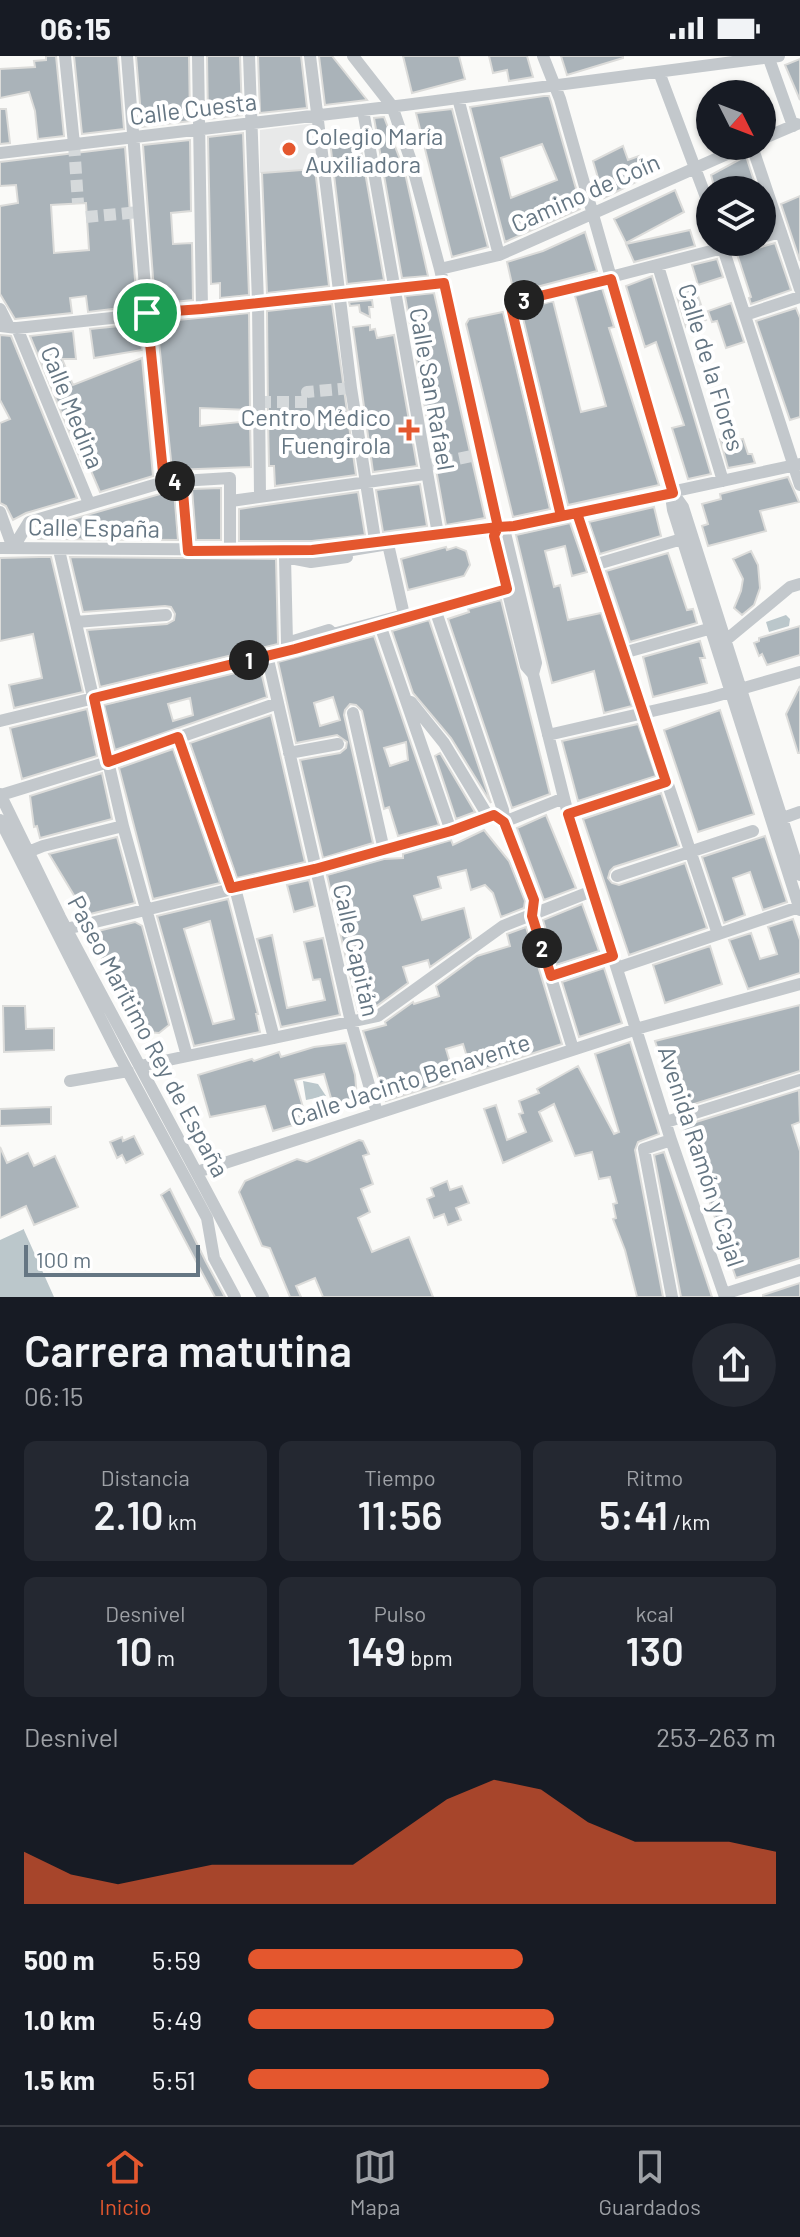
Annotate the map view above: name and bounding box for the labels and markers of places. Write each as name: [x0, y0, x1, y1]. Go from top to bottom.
place label: Colegio María Auxiliadora: [305, 121, 443, 178]
marker: Colegio María Auxiliadora: [280, 140, 298, 158]
pin: [113, 279, 181, 347]
pin: 3: [504, 280, 544, 320]
place label: Centro Médico Fuengirola: [241, 402, 391, 459]
marker: Centro Médico Fuengirola: [398, 419, 420, 441]
pin: 4: [155, 461, 195, 501]
pin: 1: [229, 640, 269, 680]
pin: 2: [522, 928, 562, 968]

